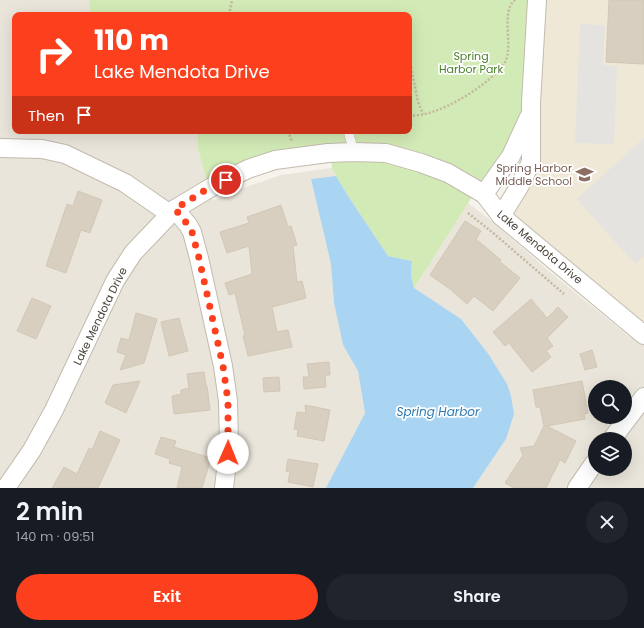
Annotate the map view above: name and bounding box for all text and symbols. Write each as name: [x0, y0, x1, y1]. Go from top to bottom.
text: 110 m: [94, 21, 169, 60]
icon: right: [28, 28, 80, 80]
park label: Spring Harbor Park: [439, 48, 503, 77]
text: Lake Mendota Drive: [94, 59, 270, 84]
icon: arrive: [73, 104, 95, 126]
text: Then: [28, 105, 65, 126]
place label: Spring Harbor Middle School: [496, 160, 572, 189]
pin: [209, 163, 243, 197]
school or university icon: Spring Harbor Middle School: [575, 164, 595, 184]
icon: arrive: [215, 169, 237, 191]
street label: Lake Mendota Drive: [494, 206, 586, 288]
street label: Lake Mendota Drive: [69, 264, 131, 368]
map controls: [588, 380, 632, 476]
button: search: [588, 380, 632, 424]
water label: Spring Harbor: [396, 403, 480, 420]
position arrow: [207, 432, 249, 474]
button: layers: [588, 432, 632, 476]
text: 2 min: [16, 495, 83, 528]
button: close: [586, 501, 628, 543]
text: 140 m · 09:51: [16, 527, 95, 546]
button: Exit: [16, 574, 318, 620]
button: Share: [326, 574, 628, 620]

